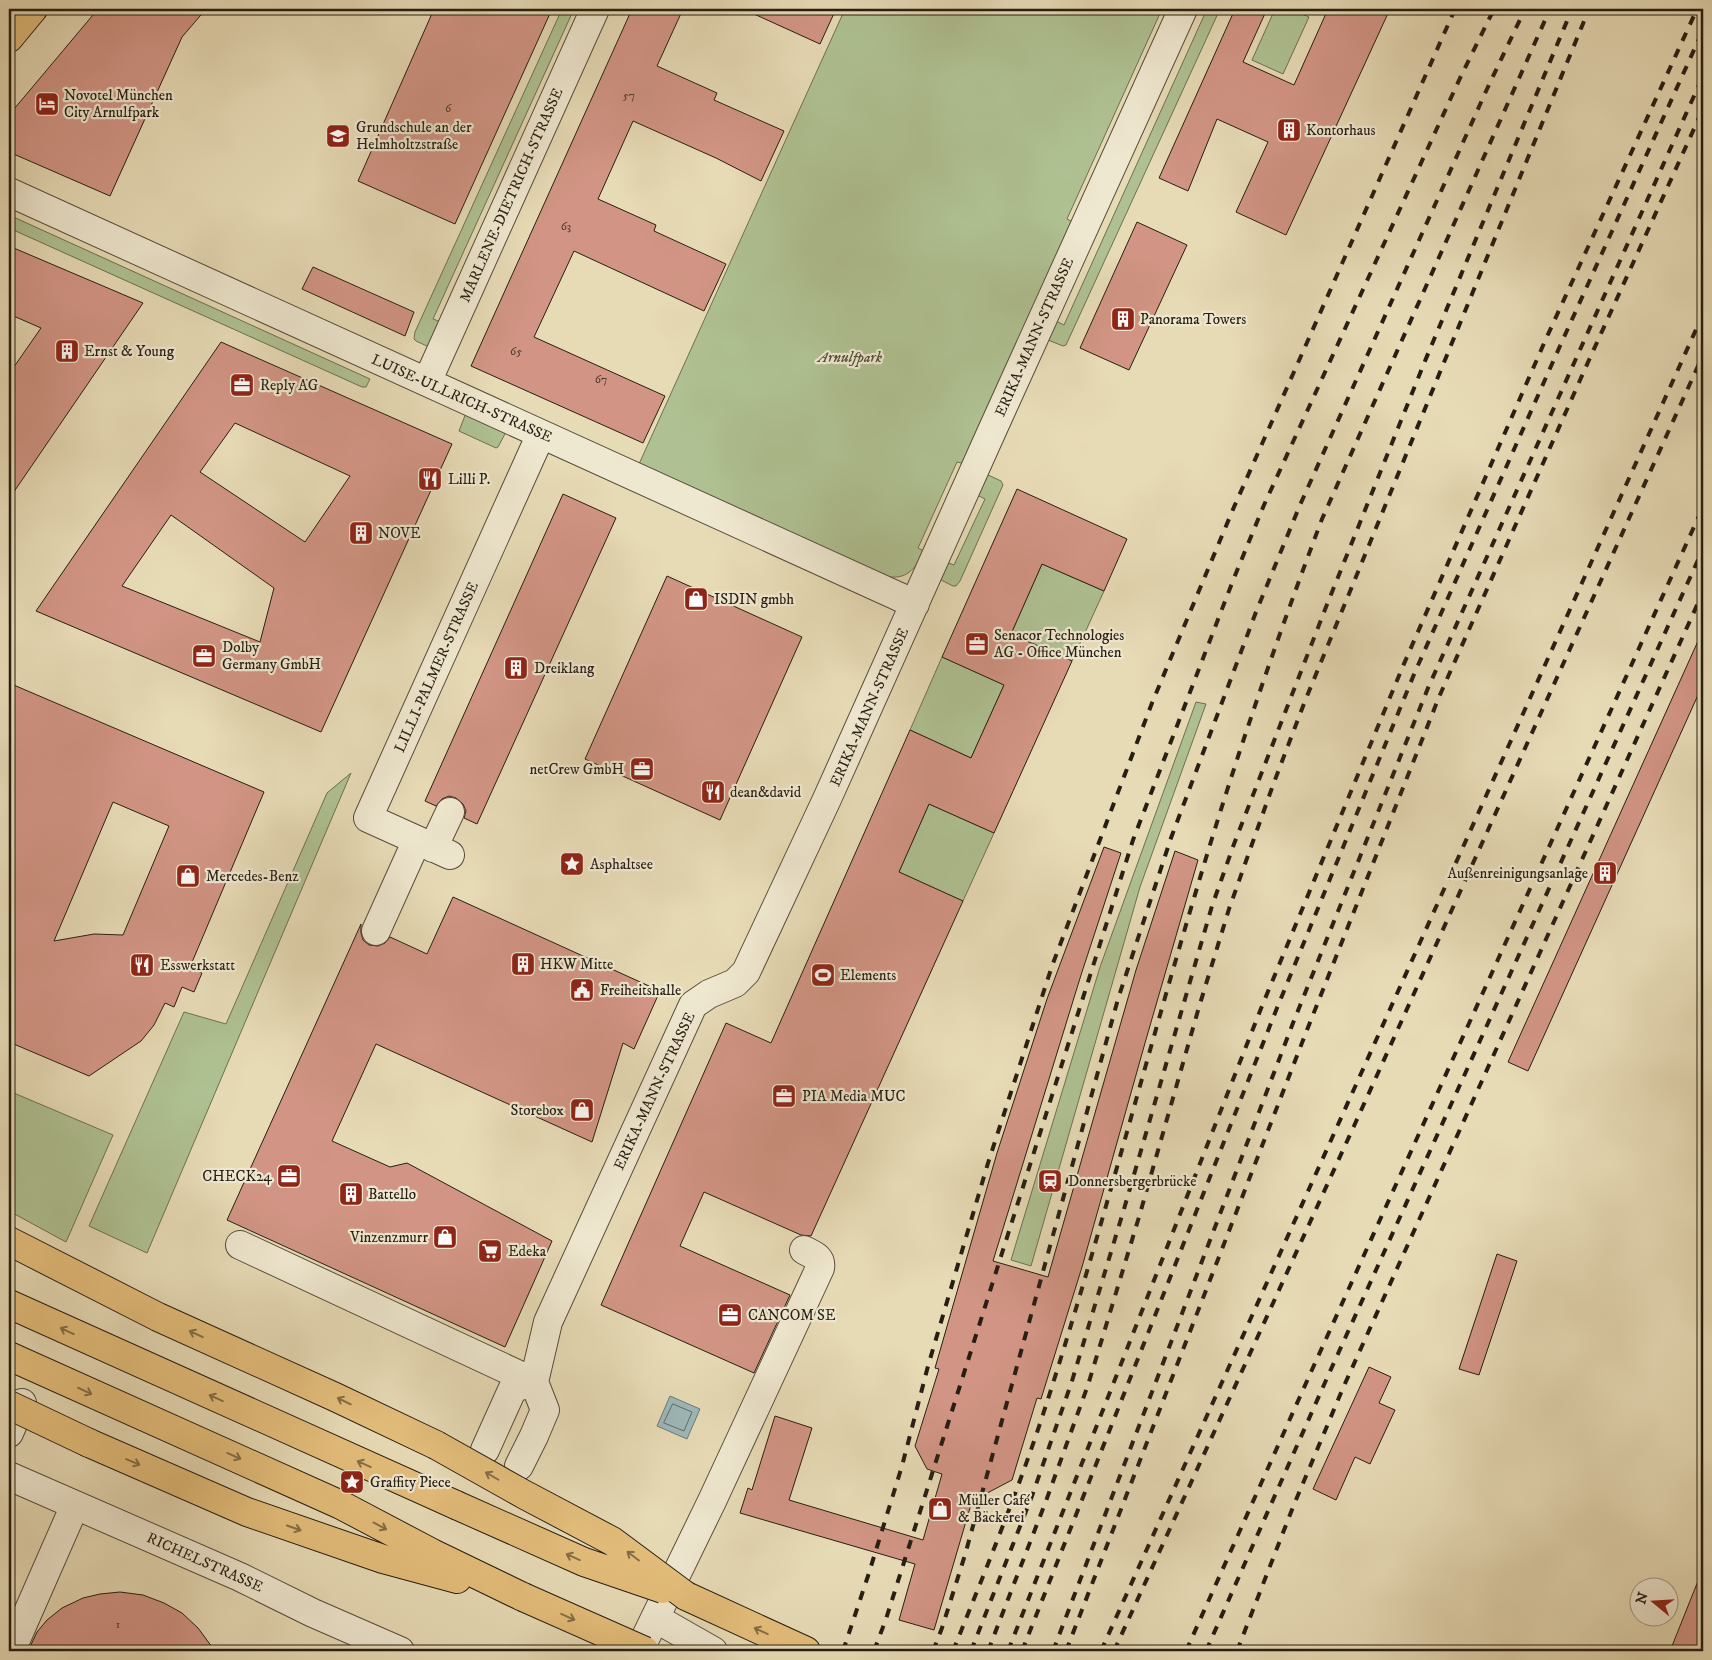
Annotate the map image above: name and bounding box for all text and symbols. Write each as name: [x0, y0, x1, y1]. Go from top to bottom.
street label: MARLENE-DIETRICH-STRASSE: [455, 85, 568, 305]
place label: Novotel München City Arnulfpark: [64, 86, 173, 122]
house number: 57: [623, 88, 635, 103]
hotel icon: Novotel München City Arnulfpark: [34, 91, 60, 117]
house number: 6: [445, 101, 452, 116]
building icon: Kontorhaus: [1276, 117, 1302, 143]
place label: Grundschule an der Helmholtzstraße: [356, 118, 472, 154]
place label: Kontorhaus: [1306, 121, 1376, 140]
school or university icon: Grundschule an der Helmholtzstraße: [325, 123, 351, 149]
house number: 63: [561, 219, 571, 234]
street label: ERIKA-MANN-STRASSE: [991, 254, 1078, 420]
building icon: Panorama Towers: [1110, 306, 1136, 332]
place label: Panorama Towers: [1140, 310, 1246, 329]
building icon: Ernst & Young: [54, 338, 80, 364]
place label: Ernst & Young: [84, 342, 175, 361]
house number: 65: [510, 344, 522, 359]
park label: Arnulfpark: [816, 348, 883, 367]
street label: LUISE-ULLRICH-STRASSE: [368, 350, 556, 447]
office icon: Reply AG: [229, 372, 255, 398]
house number: 67: [595, 372, 607, 387]
place label: Reply AG: [260, 376, 319, 395]
restaurant icon: Lilli P.: [417, 466, 443, 492]
place label: Lilli P.: [448, 470, 490, 489]
building icon: NOVE: [348, 520, 374, 546]
place label: NOVE: [378, 524, 421, 543]
street label: LILLI-PALMER-STRASSE: [390, 578, 483, 756]
shop icon: ISDIN gmbh: [683, 586, 709, 612]
place label: ISDIN gmbh: [714, 590, 794, 609]
street label: ERIKA-MANN-STRASSE: [826, 624, 913, 790]
place label: Senacor Technologies AG - Office München: [994, 626, 1124, 662]
office icon: Senacor Technologies AG - Office München: [964, 631, 990, 657]
place label: Dolby Germany GmbH: [222, 638, 321, 674]
office icon: Dolby Germany GmbH: [191, 643, 217, 669]
building icon: Dreiklang: [503, 655, 529, 681]
place label: Dreiklang: [534, 659, 595, 678]
office icon: netCrew GmbH: [629, 756, 655, 782]
place label: netCrew GmbH: [530, 760, 624, 779]
restaurant icon: dean&david: [700, 779, 726, 805]
place label: dean&david: [730, 783, 802, 802]
place icon: Asphaltsee: [559, 851, 585, 877]
place label: Asphaltsee: [590, 855, 653, 874]
building icon: Außenreinigungsanlage: [1592, 860, 1618, 886]
shop icon: Mercedes-Benz: [175, 863, 201, 889]
place label: Außenreinigungsanlage: [1447, 864, 1588, 883]
place label: Mercedes-Benz: [206, 867, 299, 886]
building icon: HKW Mitte: [510, 951, 536, 977]
restaurant icon: Esswerkstatt: [129, 952, 155, 978]
place label: HKW Mitte: [540, 955, 613, 974]
place label: Esswerkstatt: [160, 956, 235, 975]
sports icon: Elements: [810, 962, 836, 988]
place label: Elements: [840, 966, 896, 985]
public building icon: Freiheitshalle: [569, 977, 595, 1003]
place label: Freiheitshalle: [600, 981, 681, 1000]
street label: ERIKA-MANN-STRASSE: [609, 1009, 700, 1173]
office icon: PIA Media MUC: [771, 1083, 797, 1109]
place label: PIA Media MUC: [802, 1087, 906, 1106]
shop icon: Storebox: [569, 1097, 595, 1123]
place label: Storebox: [511, 1101, 565, 1120]
office icon: CHECK24: [276, 1163, 302, 1189]
place label: CHECK24: [202, 1167, 272, 1186]
station icon: Donnersbergerbrücke: [1037, 1168, 1063, 1194]
place label: Donnersbergerbrücke: [1068, 1172, 1197, 1191]
building icon: Battello: [338, 1181, 364, 1207]
place label: Battello: [368, 1185, 416, 1204]
shop icon: Vinzenzmurr: [432, 1224, 458, 1250]
place label: Vinzenzmurr: [349, 1228, 428, 1247]
supermarket icon: Edeka: [477, 1238, 503, 1264]
place label: Edeka: [508, 1242, 547, 1261]
office icon: CANCOM SE: [717, 1302, 743, 1328]
place label: CANCOM SE: [748, 1306, 836, 1325]
one-way arrow: [60, 1325, 75, 1335]
one-way arrow: [189, 1329, 204, 1338]
one-way arrow: [77, 1386, 92, 1396]
one-way arrow: [209, 1392, 224, 1402]
one-way arrow: [337, 1396, 352, 1405]
one-way arrow: [226, 1452, 241, 1461]
one-way arrow: [125, 1458, 140, 1468]
one-way arrow: [357, 1459, 372, 1469]
place icon: Graffity Piece: [339, 1469, 365, 1495]
one-way arrow: [485, 1471, 499, 1481]
place label: Graffity Piece: [370, 1473, 451, 1492]
place label: Müller Café & Bäckerei: [958, 1491, 1031, 1527]
shop icon: Müller Café & Bäckerei: [927, 1496, 953, 1522]
one-way arrow: [373, 1521, 388, 1531]
one-way arrow: [285, 1524, 301, 1533]
street label: RICHELSTRASSE: [144, 1528, 266, 1597]
one-way arrow: [626, 1551, 640, 1561]
one-way arrow: [566, 1552, 581, 1562]
north arrow: [1630, 1578, 1680, 1628]
text: N: [1632, 1590, 1653, 1607]
one-way arrow: [560, 1613, 575, 1622]
house number: 1: [116, 1617, 120, 1632]
one-way arrow: [754, 1626, 769, 1635]

